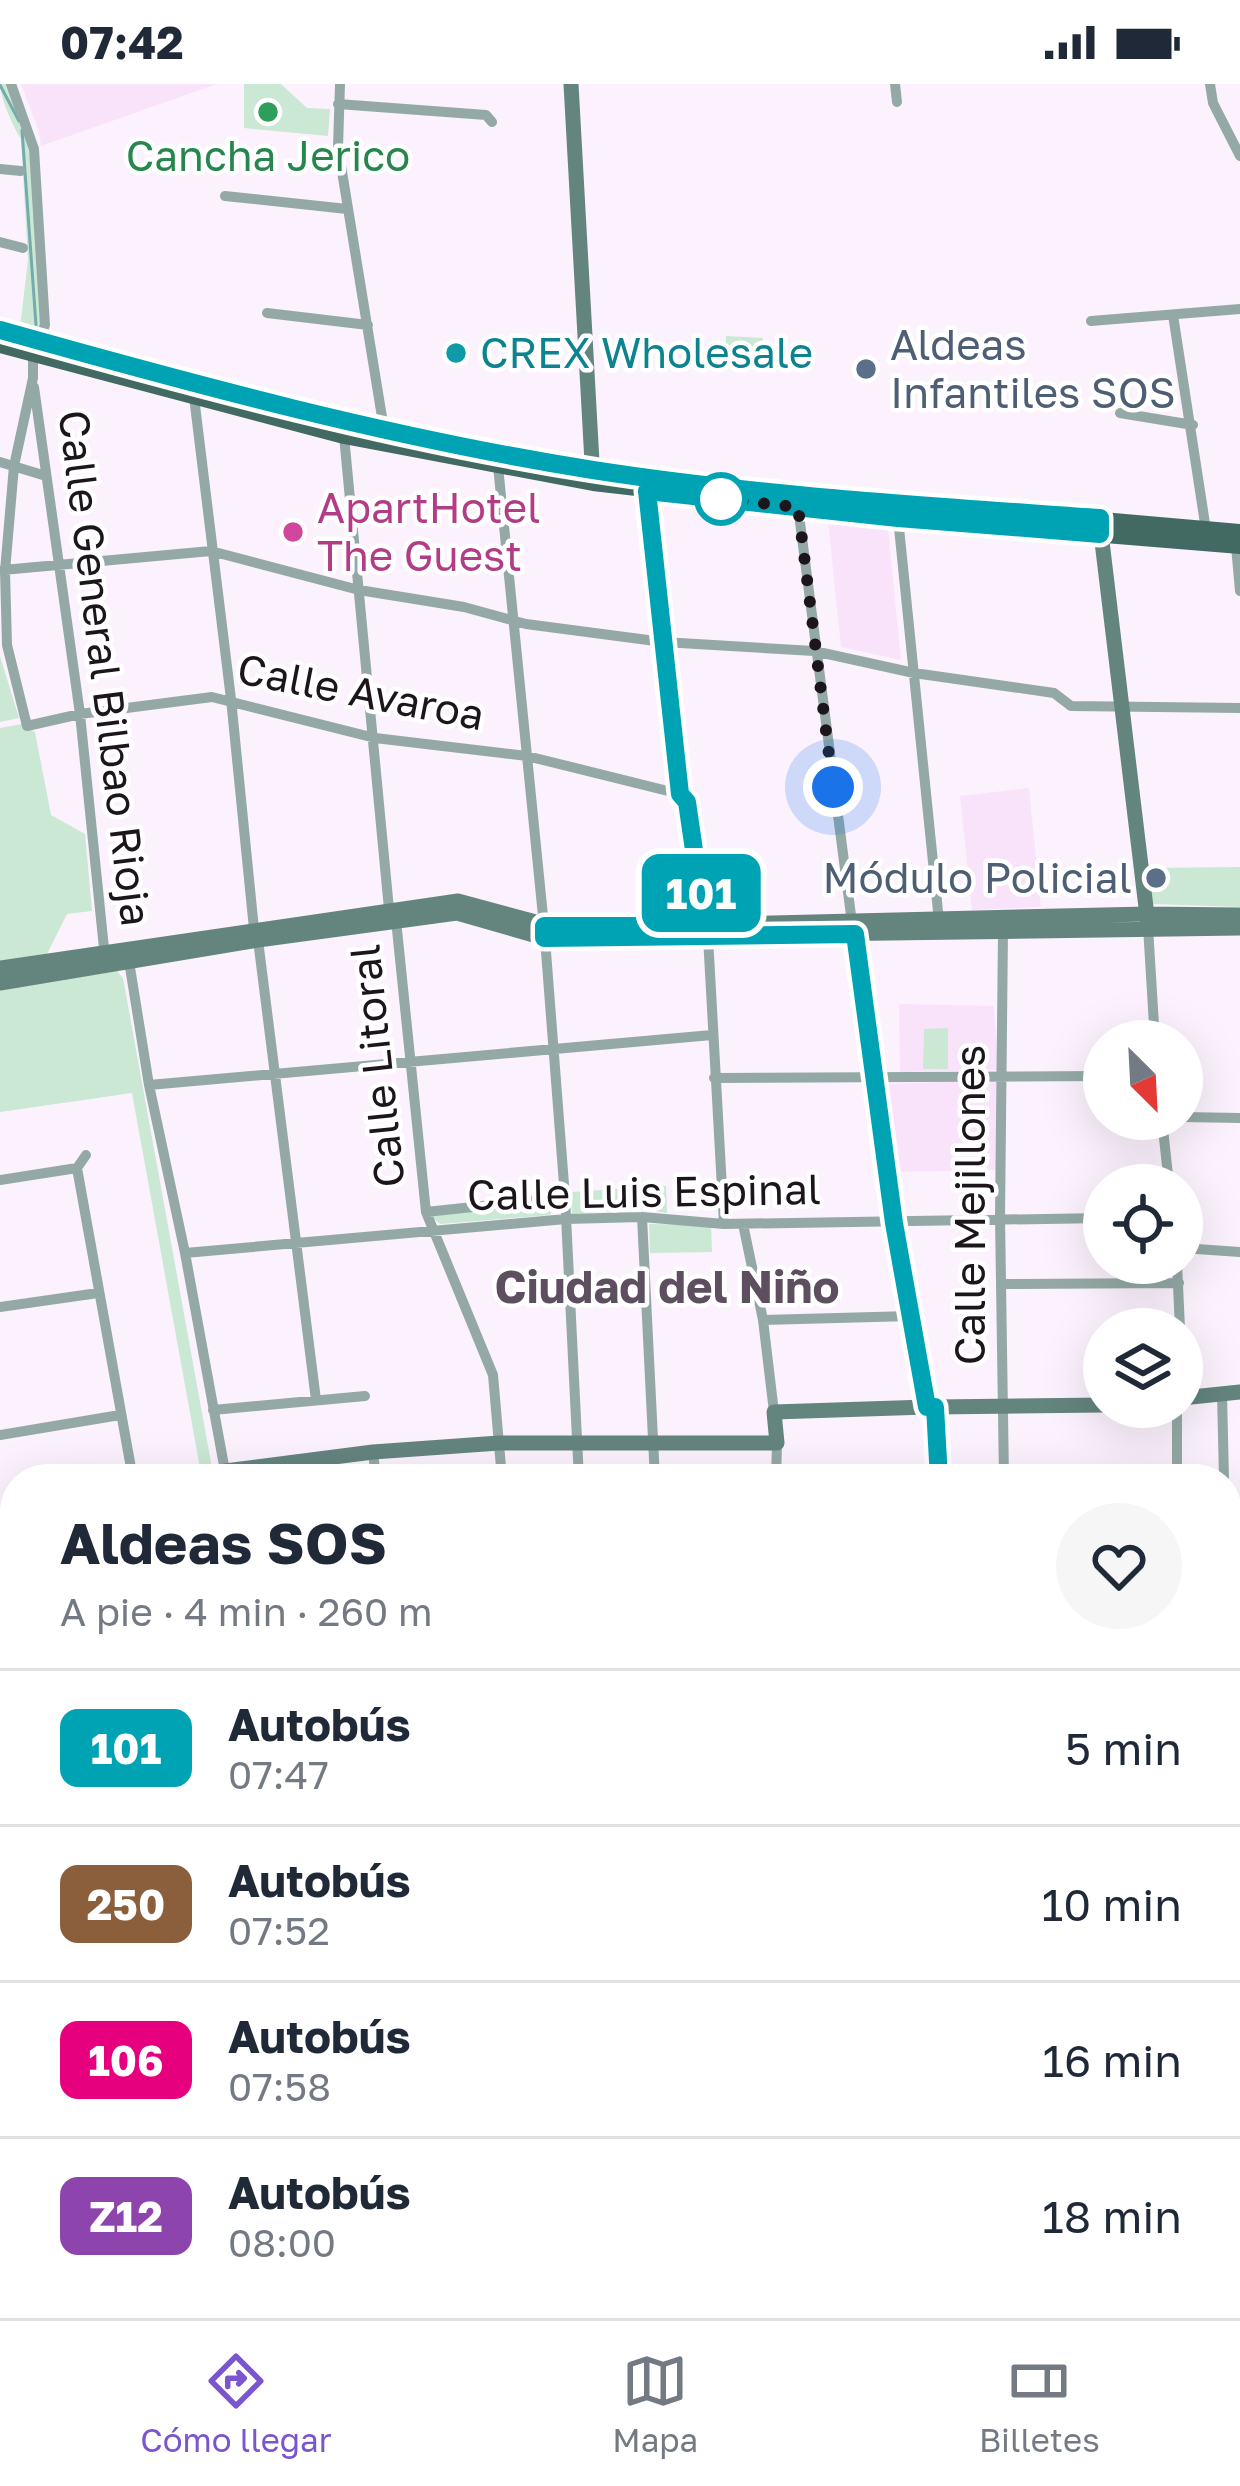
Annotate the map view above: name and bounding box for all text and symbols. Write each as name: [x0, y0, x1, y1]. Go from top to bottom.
text: 07:42: [60, 15, 184, 69]
marker: Cancha Jerico: [255, 99, 281, 125]
place label: Cancha Jerico: [126, 130, 410, 180]
place label: Aldeas Infantiles SOS: [890, 319, 1176, 417]
place label: CREX Wholesale: [480, 327, 813, 377]
marker: CREX Wholesale: [443, 340, 469, 366]
marker: Aldeas Infantiles SOS: [853, 356, 879, 382]
street label: Calle General Bilbao Rioja: [50, 407, 162, 929]
unlabelled marker: [696, 474, 746, 524]
place label: ApartHotel The Guest: [317, 482, 540, 580]
marker: ApartHotel The Guest: [280, 519, 306, 545]
street label: Calle Avaroa: [234, 643, 489, 739]
your location: [803, 757, 863, 817]
place label: Módulo Policial: [822, 852, 1132, 902]
line badge: 101: [632, 854, 770, 932]
marker: Módulo Policial: [1143, 865, 1169, 891]
text: 101: [666, 868, 736, 918]
street label: Calle Litoral: [338, 942, 414, 1190]
north arrow: [1083, 1020, 1203, 1140]
map controls: [1083, 1020, 1203, 1428]
street label: Calle Mejillones: [944, 1045, 994, 1365]
street label: Calle Luis Espinal: [467, 1163, 821, 1219]
button: locate: [1083, 1164, 1203, 1284]
district label: Ciudad del Niño: [494, 1259, 840, 1313]
button: layers: [1083, 1308, 1203, 1428]
button: heart: [1056, 1503, 1182, 1629]
text: Aldeas SOS: [60, 1508, 387, 1577]
text: A pie · 4 min · 260 m: [60, 1588, 433, 1635]
text: Autobús: [228, 1697, 411, 1751]
text: 5 min: [1065, 1721, 1182, 1775]
text: 101: [91, 1723, 161, 1773]
text: 07:47: [228, 1751, 329, 1798]
text: Autobús: [228, 1853, 411, 1907]
text: 10 min: [1041, 1877, 1182, 1931]
text: 250: [87, 1879, 165, 1929]
text: 07:52: [228, 1907, 330, 1954]
text: Autobús: [228, 2009, 411, 2063]
text: 16 min: [1042, 2033, 1182, 2087]
text: 106: [88, 2035, 164, 2085]
text: 07:58: [228, 2063, 331, 2110]
text: Autobús: [228, 2165, 411, 2219]
text: 18 min: [1042, 2189, 1182, 2243]
text: Z12: [89, 2191, 163, 2241]
text: 08:00: [228, 2219, 336, 2266]
tab: Cómo llegar: [140, 2348, 332, 2459]
tab: Mapa: [612, 2348, 698, 2459]
tab: Billetes: [979, 2348, 1100, 2459]

